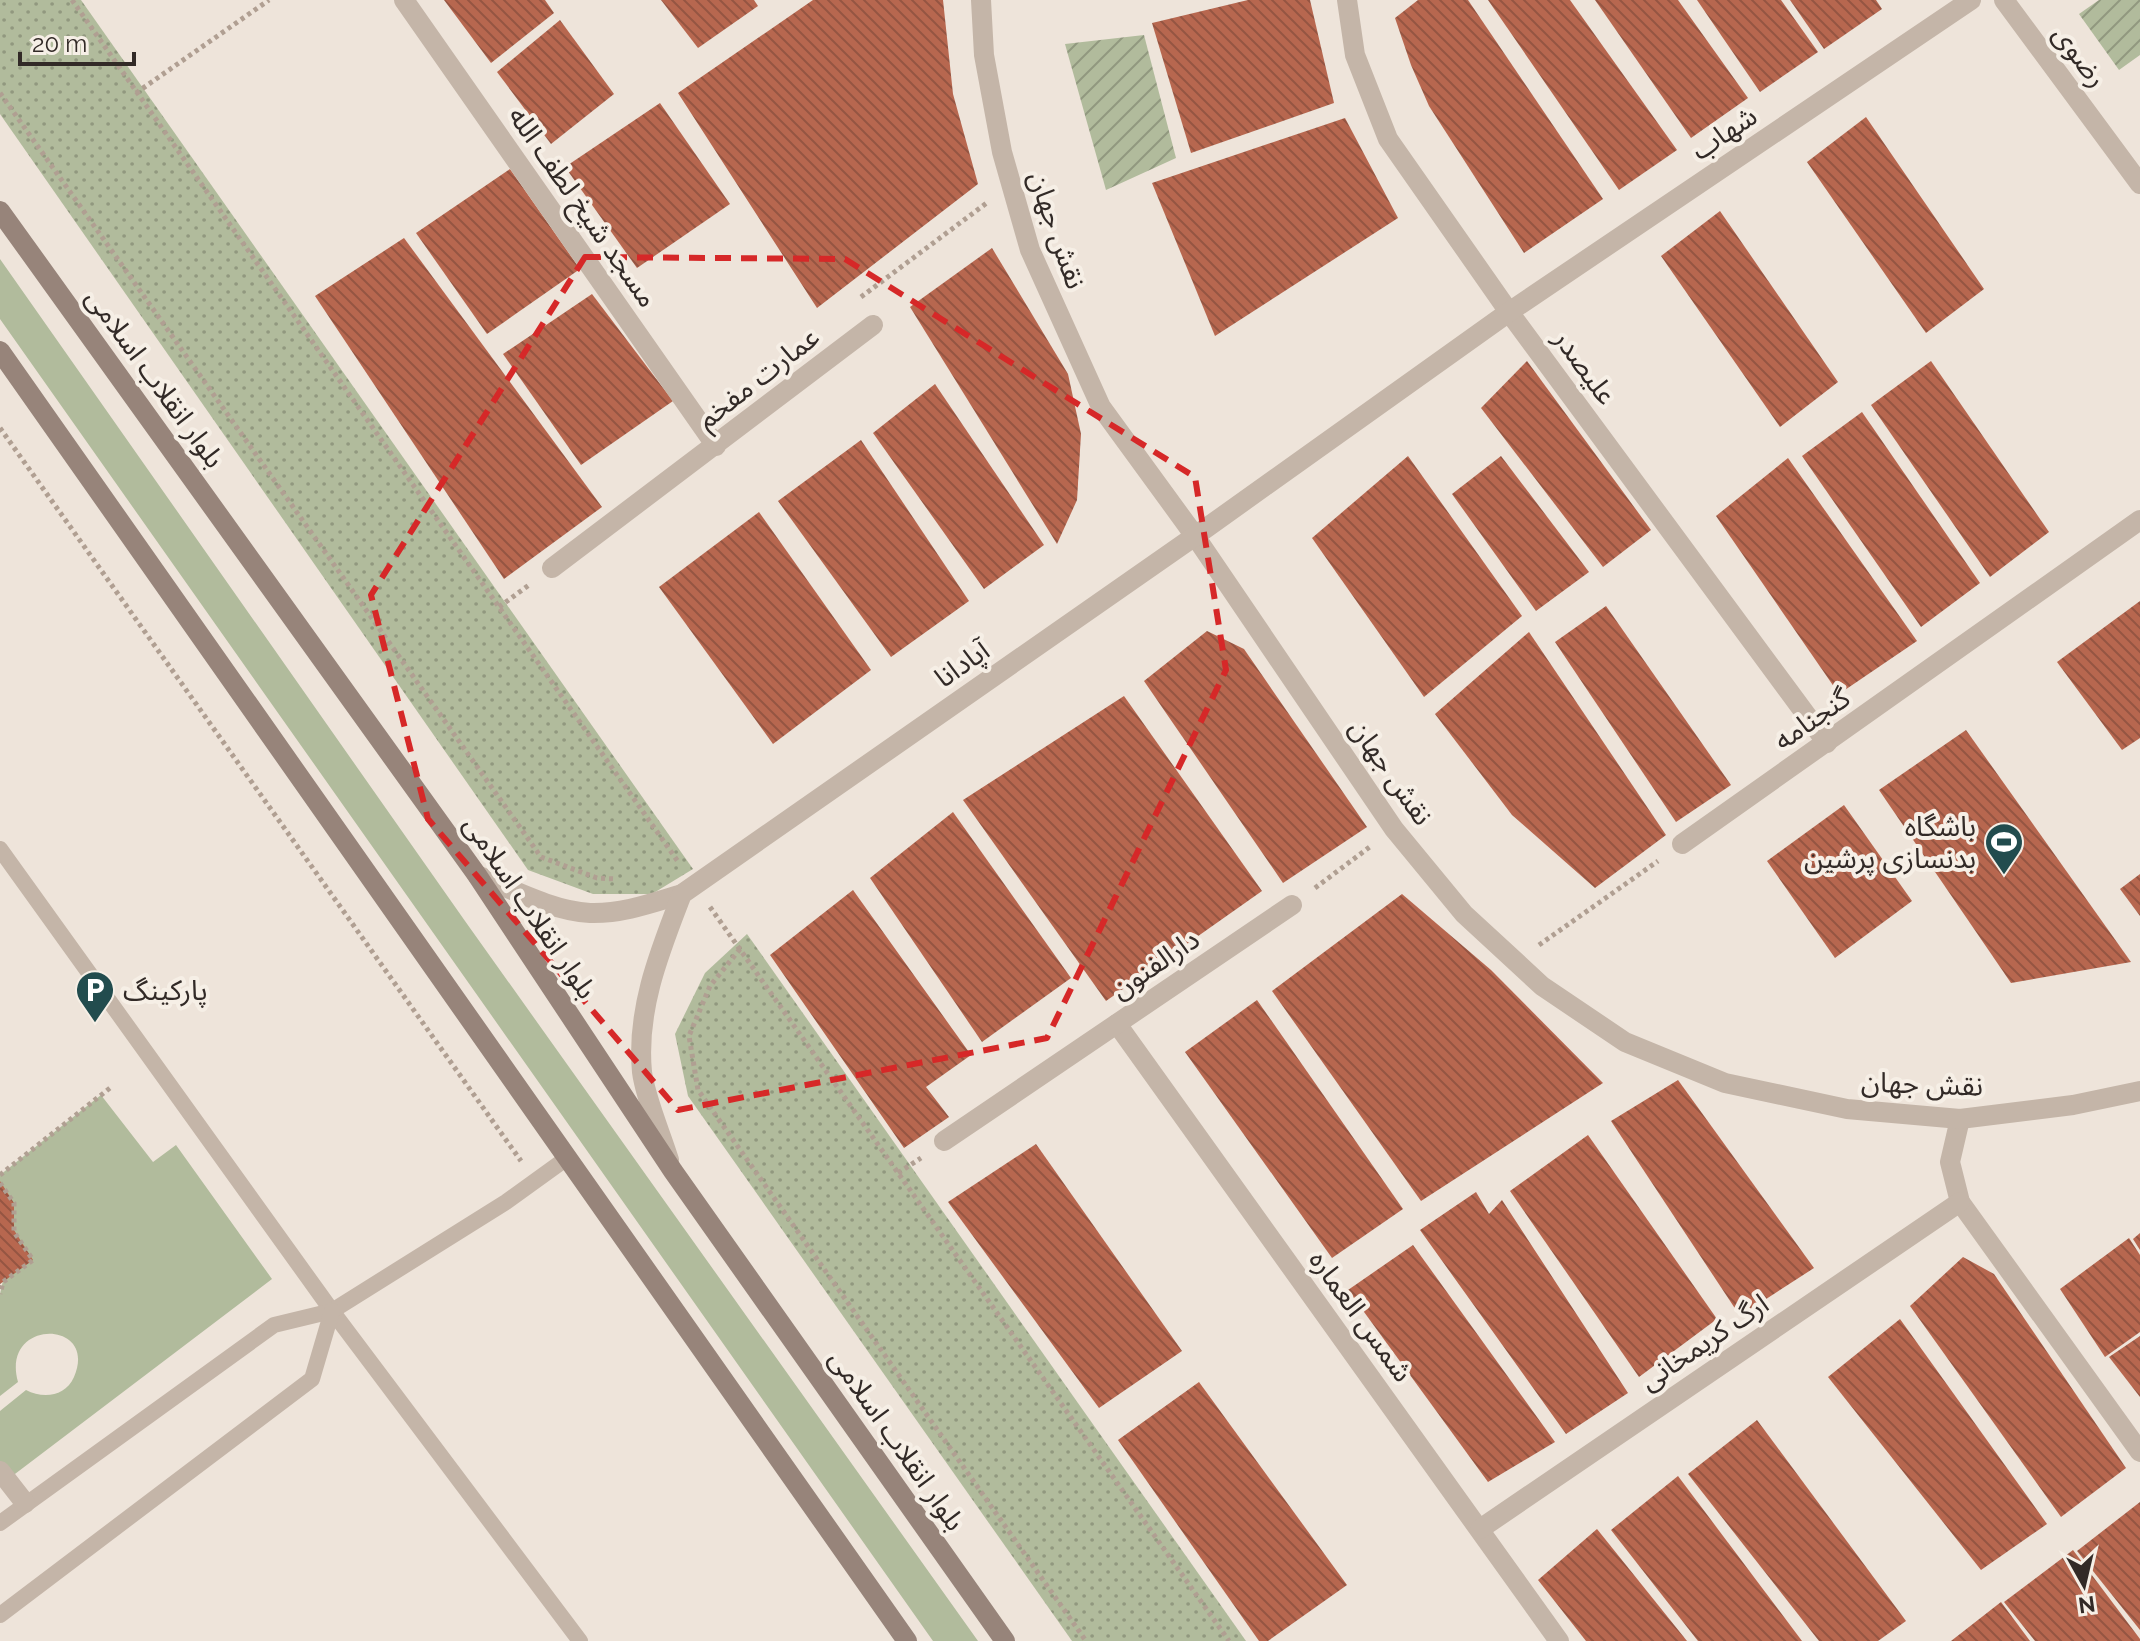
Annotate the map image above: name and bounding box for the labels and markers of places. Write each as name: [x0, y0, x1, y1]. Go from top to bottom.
place label: باشگاه بدنسازی پرشین: [1804, 810, 1976, 876]
sports icon: باشگاه بدنسازی پرشین: [1983, 821, 2025, 876]
parking icon: پارکینگ: [74, 969, 116, 1024]
place label: پارکینگ: [123, 974, 208, 1008]

